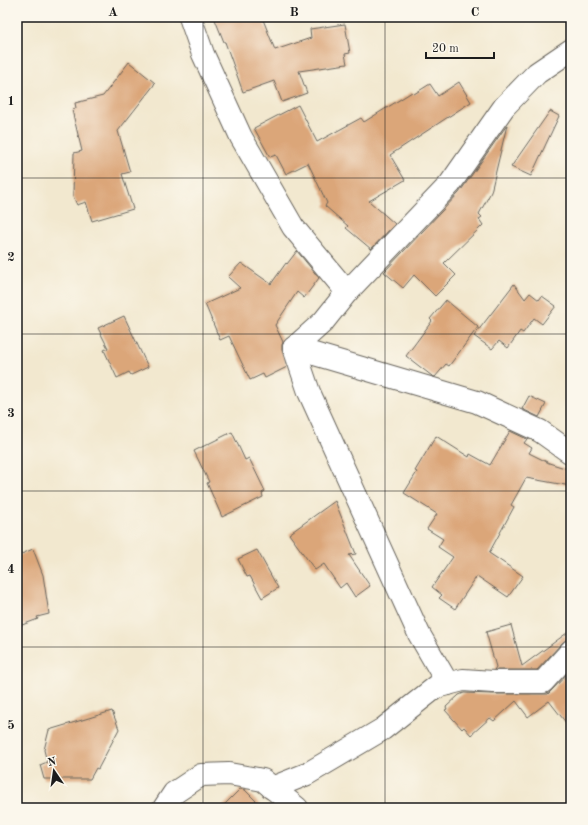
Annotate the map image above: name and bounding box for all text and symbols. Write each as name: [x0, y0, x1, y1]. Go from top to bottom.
text: A: [108, 6, 118, 19]
text: B: [289, 6, 299, 19]
text: C: [471, 6, 479, 19]
scale bar: [426, 34, 494, 60]
text: 20 m: [432, 43, 459, 55]
text: 1: [7, 95, 15, 108]
text: 2: [7, 251, 15, 264]
text: 3: [7, 407, 15, 420]
text: 4: [7, 563, 15, 576]
text: 5: [7, 719, 15, 732]
north arrow: [34, 751, 74, 791]
text: N: [47, 756, 58, 769]

